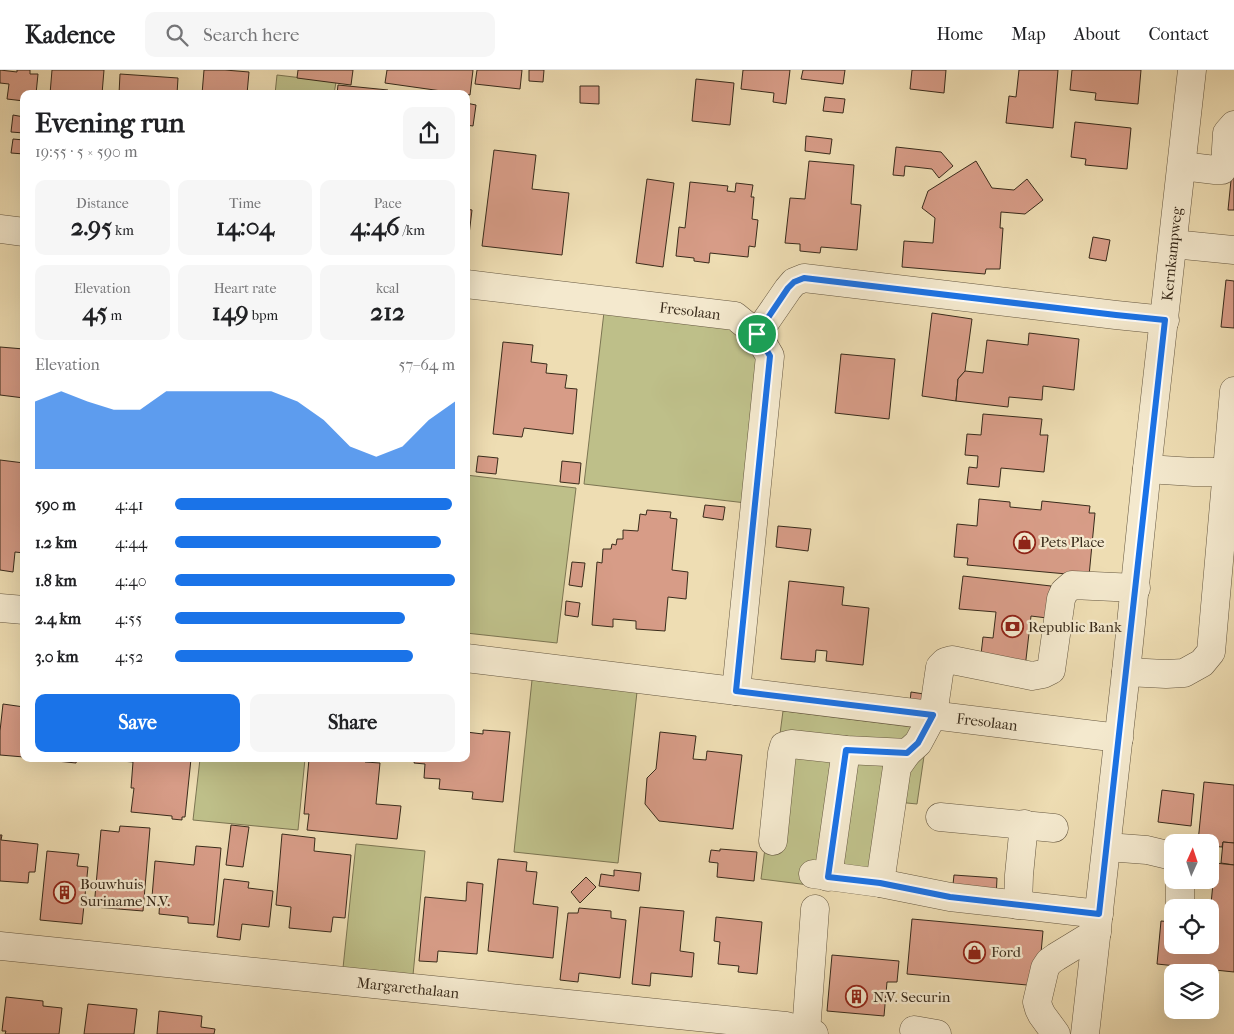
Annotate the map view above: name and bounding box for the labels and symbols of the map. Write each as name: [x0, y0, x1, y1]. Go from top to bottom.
street label: Kernkampweg: [1158, 205, 1186, 302]
street label: Fresolaan: [658, 298, 722, 324]
pin: [736, 313, 778, 355]
shop icon: Pets Place: [1012, 530, 1036, 554]
place label: Pets Place: [1040, 533, 1105, 551]
bank icon: Republic Bank: [1000, 615, 1024, 639]
place label: Republic Bank: [1028, 618, 1122, 636]
street label: Fresolaan: [955, 709, 1019, 735]
north arrow: [1164, 834, 1219, 889]
place label: Bouwhuis Suriname N.V.: [80, 875, 170, 910]
building icon: Bouwhuis Suriname N.V.: [52, 881, 76, 905]
shop icon: Ford: [963, 940, 987, 964]
place label: Ford: [991, 943, 1022, 961]
street label: Margarethalaan: [356, 974, 460, 1002]
building icon: N.V. Securin: [845, 985, 869, 1009]
place label: N.V. Securin: [873, 988, 951, 1006]

